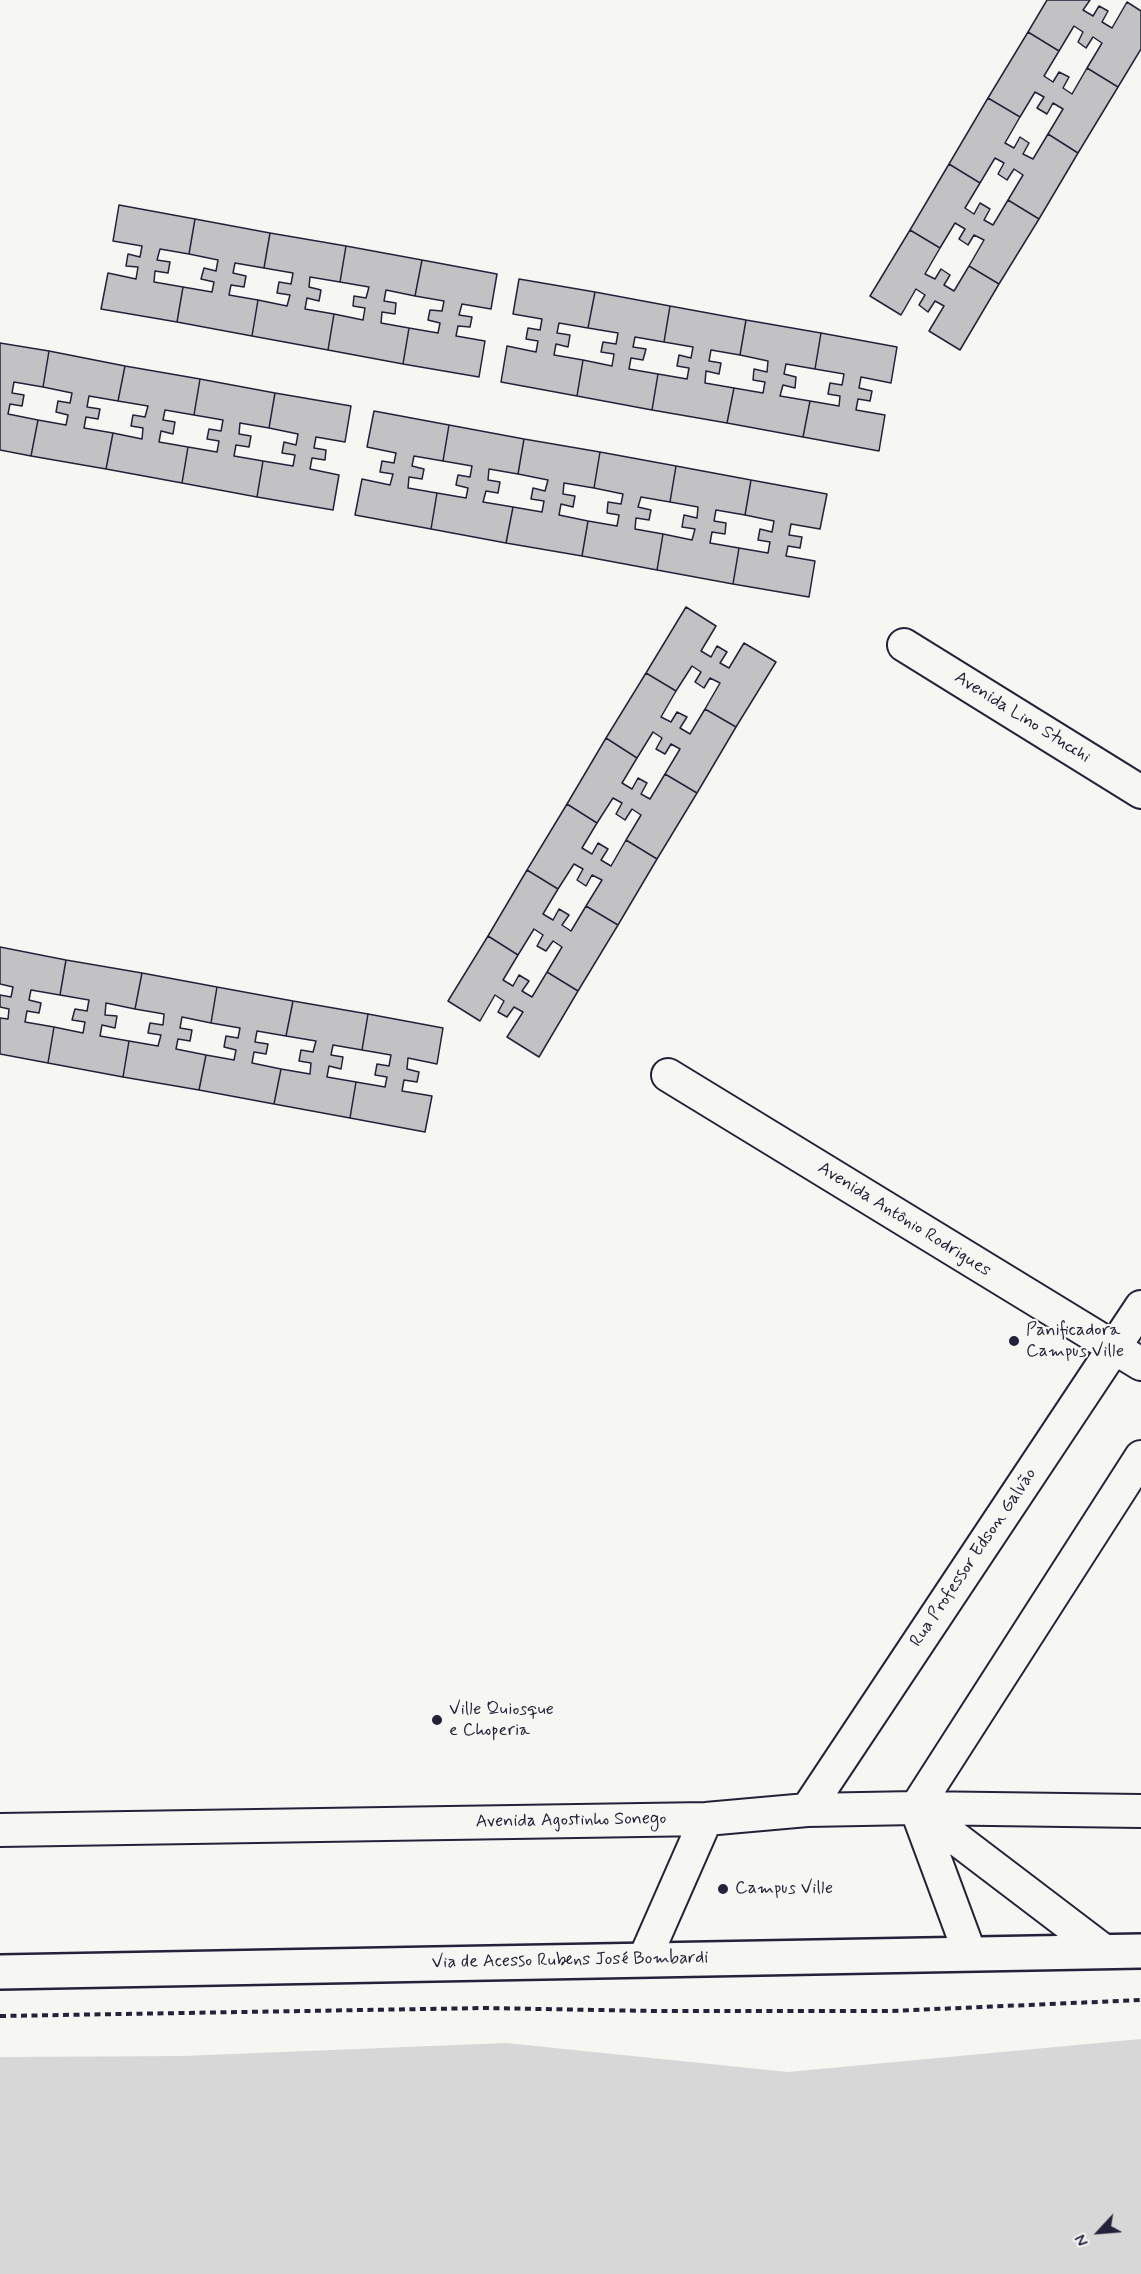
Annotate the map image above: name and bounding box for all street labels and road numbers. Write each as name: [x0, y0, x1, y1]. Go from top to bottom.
street label: Avenida Lino Stucchi: [950, 667, 1094, 769]
street label: Avenida Antônio Rodrigues: [813, 1158, 995, 1282]
street label: Rua Professor Edson Galvão: [906, 1465, 1042, 1651]
street label: Avenida Agostinho Sonego: [476, 1809, 666, 1833]
street label: Via de Acesso Rubens José Bombardi: [431, 1948, 709, 1974]

